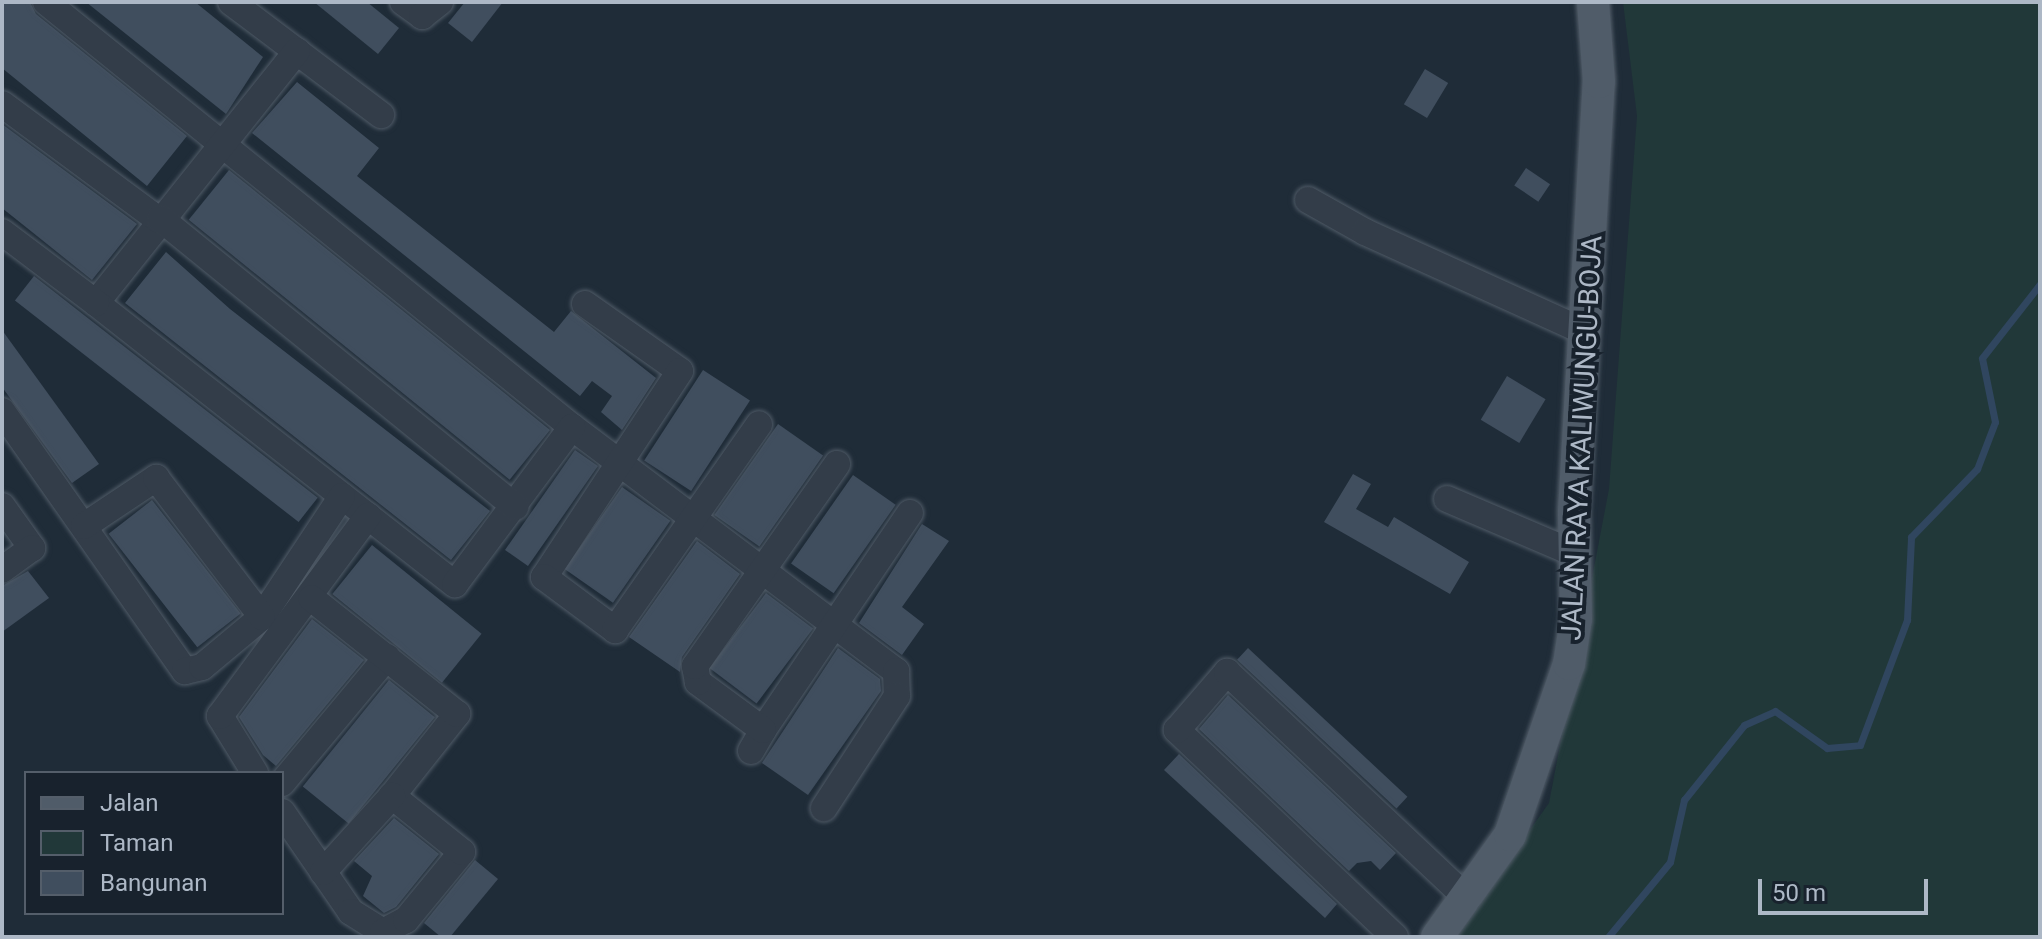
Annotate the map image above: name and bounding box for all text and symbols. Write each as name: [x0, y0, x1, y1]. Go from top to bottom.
street label: JALAN RAYA KALIWUNGU-BOJA: [1555, 235, 1609, 641]
legend: [24, 771, 284, 915]
text: Jalan: [100, 789, 158, 817]
text: Taman: [100, 829, 173, 857]
scale bar: [1762, 863, 1932, 913]
text: Bangunan: [100, 869, 208, 897]
text: 50 m: [1772, 879, 1826, 907]

